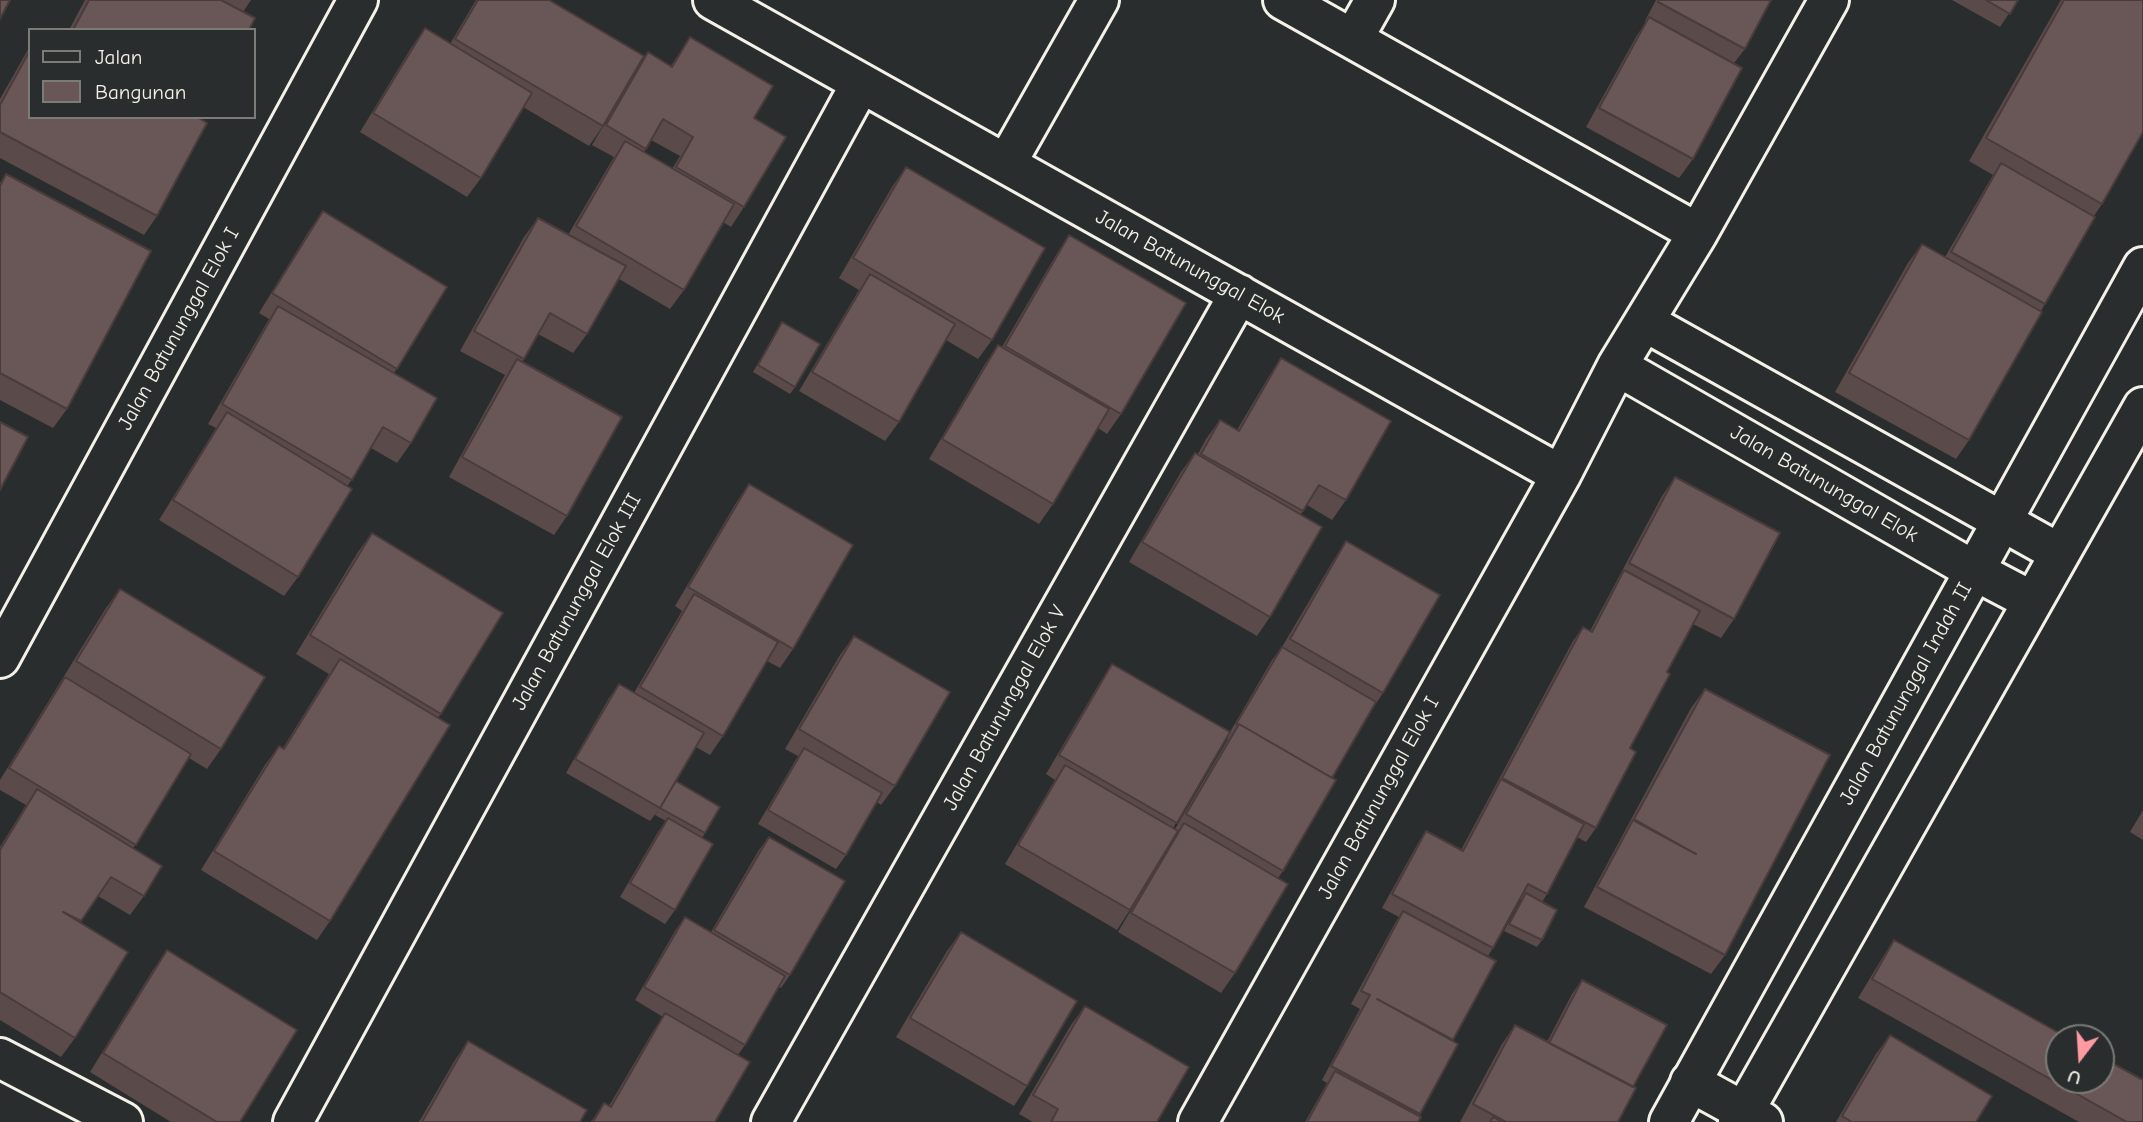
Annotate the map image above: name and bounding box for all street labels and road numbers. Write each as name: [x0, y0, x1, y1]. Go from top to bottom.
street label: Jalan Batununggal Elok: [1091, 205, 1289, 329]
street label: Jalan Batununggal Elok I: [113, 223, 245, 435]
street label: Jalan Batununggal Elok: [1726, 420, 1922, 548]
street label: Jalan Batununggal Elok III: [507, 489, 647, 715]
street label: Jalan Batununggal Indah II: [1834, 578, 1978, 810]
street label: Jalan Batununggal Elok V: [938, 601, 1072, 815]
street label: Jalan Batununggal Elok I: [1313, 692, 1445, 904]

